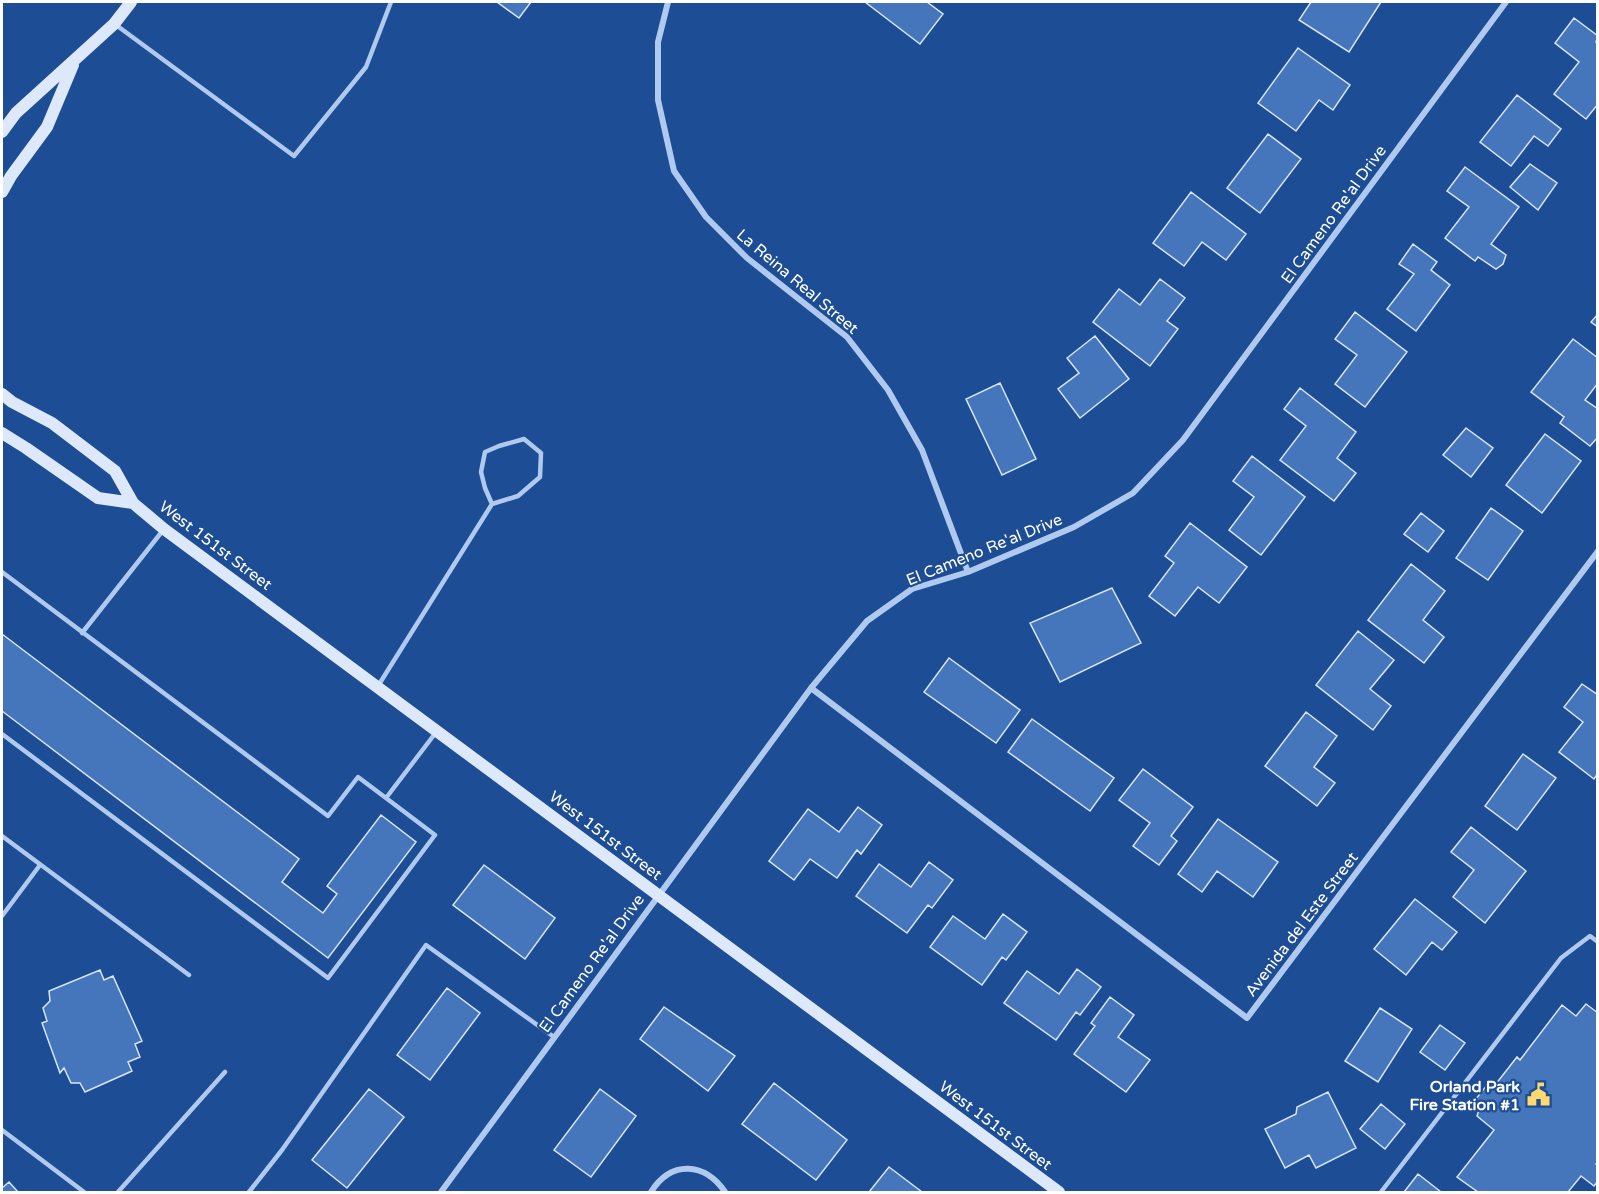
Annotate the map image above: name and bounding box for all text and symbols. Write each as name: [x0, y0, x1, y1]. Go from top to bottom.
street label: El Cameno Re'al Drive: [1277, 141, 1391, 288]
street label: La Reina Real Street: [732, 225, 862, 339]
street label: West 151st Street: [155, 497, 276, 595]
street label: El Cameno Re'al Drive: [903, 509, 1065, 590]
street label: West 151st Street: [545, 787, 666, 885]
street label: Avenida del Este Street: [1241, 848, 1363, 1001]
street label: El Cameno Re'al Drive: [535, 890, 649, 1037]
street label: West 151st Street: [935, 1077, 1056, 1175]
place label: Orland Park Fire Station #1: [1409, 1077, 1520, 1115]
public building icon: Orland Park Fire Station #1: [1525, 1082, 1551, 1108]

